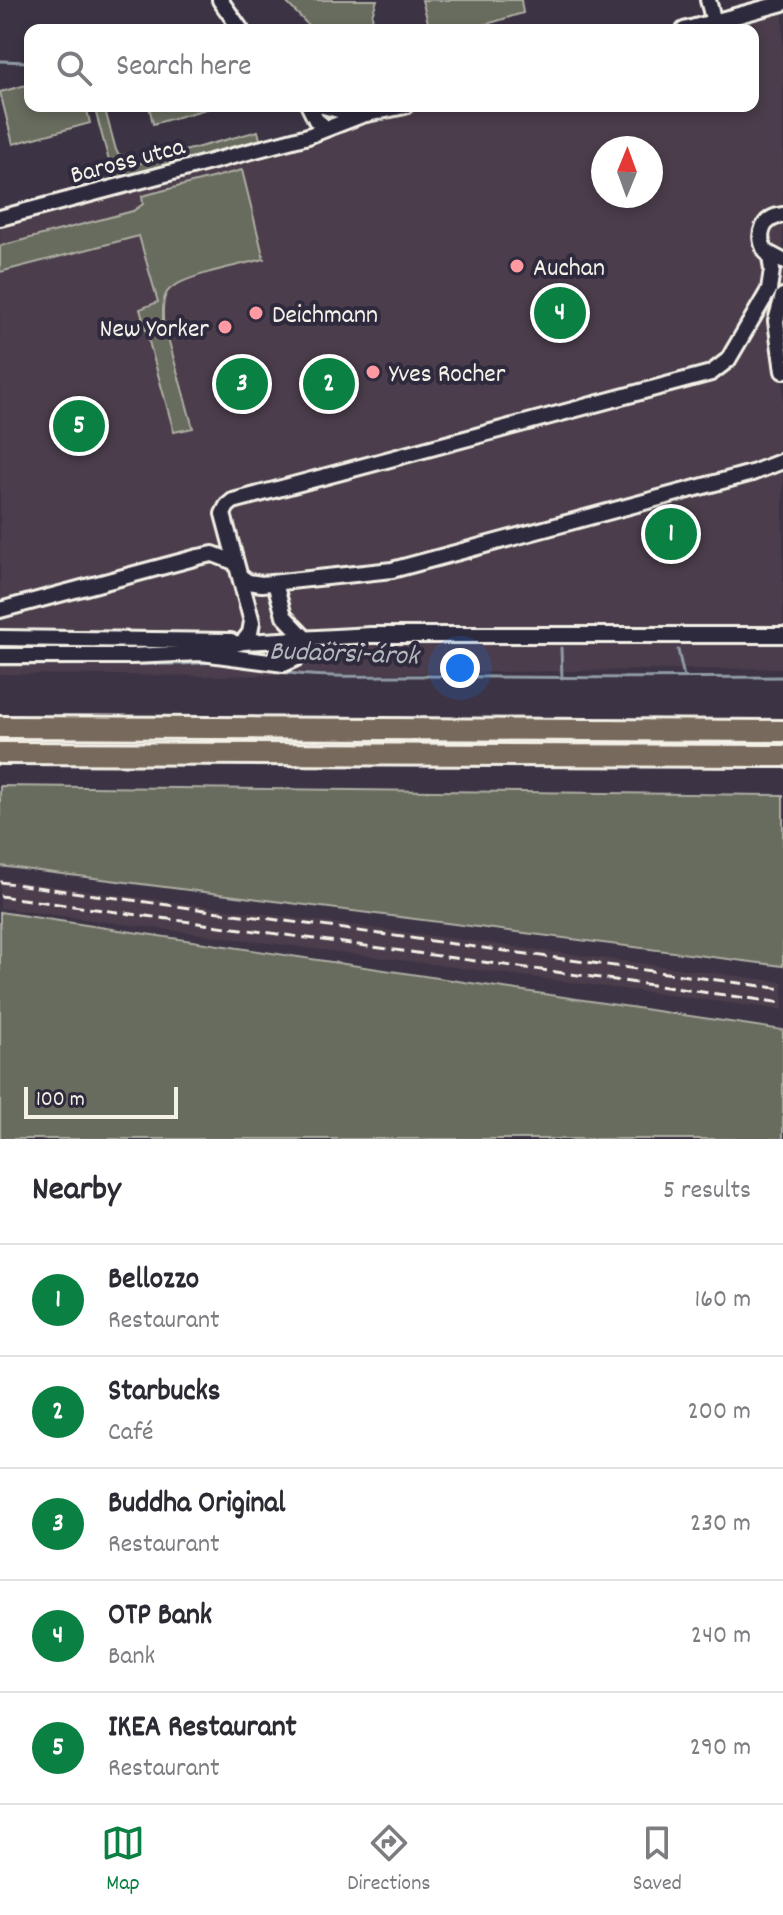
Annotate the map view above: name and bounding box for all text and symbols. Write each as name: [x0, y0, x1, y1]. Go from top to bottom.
search box: [24, 24, 759, 112]
icon: search: [52, 46, 96, 90]
text: Search here: [116, 47, 252, 90]
street label: Baross utca: [67, 129, 190, 195]
north arrow: [591, 136, 663, 208]
place label: Auchan: [533, 251, 605, 288]
marker: Auchan: [508, 257, 526, 275]
pin: 4: [534, 283, 586, 343]
place label: Deichmann: [272, 298, 378, 335]
marker: Deichmann: [247, 304, 265, 322]
place label: New Yorker: [100, 312, 209, 349]
marker: New Yorker: [216, 318, 234, 336]
pin: 3: [216, 354, 268, 414]
pin: 2: [303, 354, 355, 414]
place label: Yves Rocher: [389, 357, 506, 394]
marker: Yves Rocher: [364, 363, 382, 381]
pin: 5: [53, 396, 105, 456]
pin: 1: [645, 504, 697, 564]
water label: Budaörsi-árok: [269, 633, 422, 679]
your location: [440, 648, 480, 688]
scale bar: [24, 1083, 178, 1119]
text: 100 m: [36, 1085, 85, 1116]
text: Nearby: [32, 1167, 121, 1216]
text: 5 results: [663, 1173, 751, 1210]
text: Bellozzo: [108, 1260, 199, 1303]
text: 1: [55, 1282, 61, 1319]
text: 160 m: [695, 1282, 751, 1319]
text: Restaurant: [108, 1303, 220, 1340]
text: Starbucks: [108, 1372, 220, 1415]
text: 2: [52, 1394, 64, 1431]
text: 200 m: [687, 1394, 751, 1431]
text: Café: [108, 1415, 153, 1452]
text: Buddha Original: [108, 1484, 286, 1527]
text: 3: [52, 1506, 64, 1543]
text: 230 m: [690, 1506, 751, 1543]
text: Restaurant: [108, 1527, 220, 1564]
text: OTP Bank: [108, 1596, 212, 1639]
text: 4: [53, 1618, 63, 1655]
text: 240 m: [691, 1618, 751, 1655]
text: Bank: [108, 1639, 155, 1676]
text: IKEA Restaurant: [108, 1708, 297, 1751]
text: 5: [52, 1730, 64, 1767]
text: 290 m: [690, 1730, 751, 1767]
text: Restaurant: [108, 1751, 220, 1788]
tab: Map: [101, 1821, 145, 1900]
tab: Directions: [347, 1821, 431, 1900]
tab: Saved: [633, 1821, 682, 1900]

